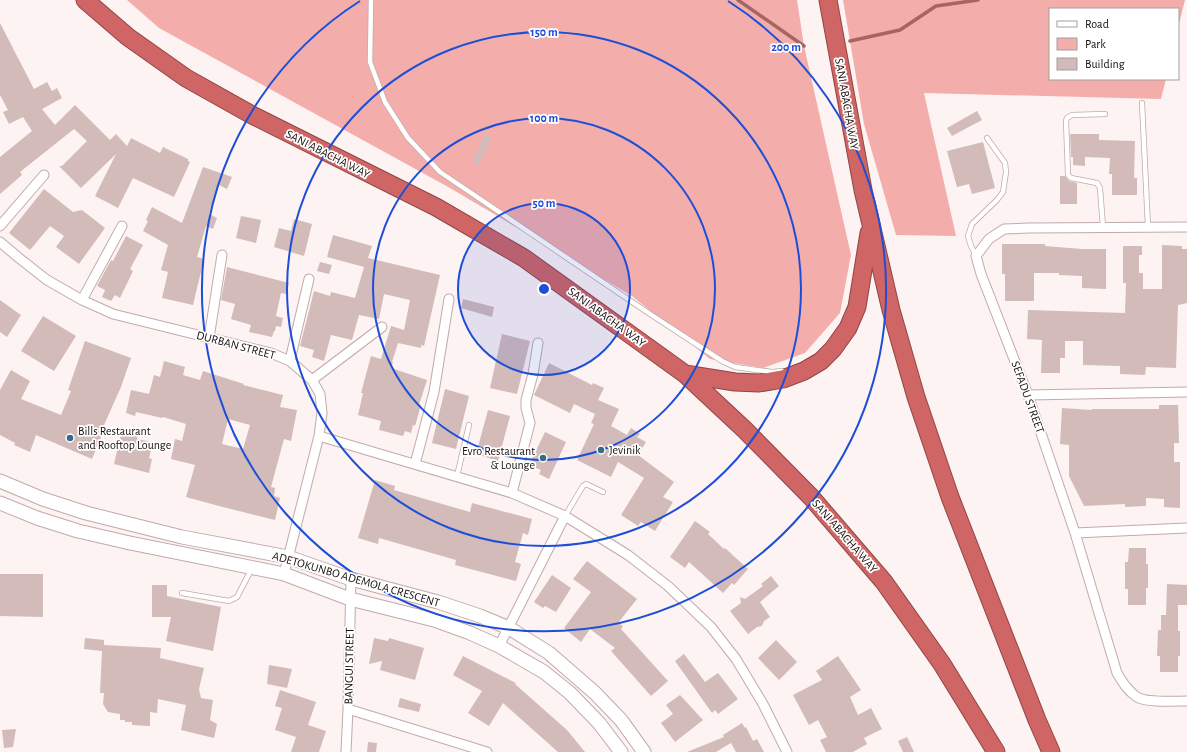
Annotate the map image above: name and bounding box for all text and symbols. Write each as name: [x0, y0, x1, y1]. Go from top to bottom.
legend: [1049, 8, 1179, 80]
text: Road: [1085, 18, 1109, 30]
text: 150 m: [530, 26, 558, 38]
text: Park: [1085, 38, 1106, 50]
text: 200 m: [771, 41, 801, 53]
street label: SANI ABACHA WAY: [833, 57, 861, 151]
text: Building: [1085, 58, 1125, 70]
text: 100 m: [530, 112, 558, 124]
street label: SANI ABACHA WAY: [284, 128, 373, 181]
text: 50 m: [533, 197, 556, 209]
centre of rings: [537, 282, 551, 296]
street label: SANI ABACHA WAY: [566, 285, 649, 349]
street label: DURBAN STREET: [195, 329, 277, 361]
street label: SEFADU STREET: [1009, 359, 1047, 435]
place label: Bills Restaurant and Rooftop Lounge: [78, 425, 171, 451]
marker: Bills Restaurant and Rooftop Lounge: [65, 433, 75, 443]
place label: Jevinik: [609, 444, 641, 456]
place label: Evro Restaurant & Lounge: [462, 445, 535, 471]
marker: Jevinik: [596, 445, 606, 455]
marker: Evro Restaurant & Lounge: [538, 453, 548, 463]
street label: SANI ABACHA WAY: [810, 497, 880, 575]
street label: ADETOKUNBO ADEMOLA CRESCENT: [271, 549, 441, 609]
street label: BANGUI STREET: [342, 627, 356, 704]

